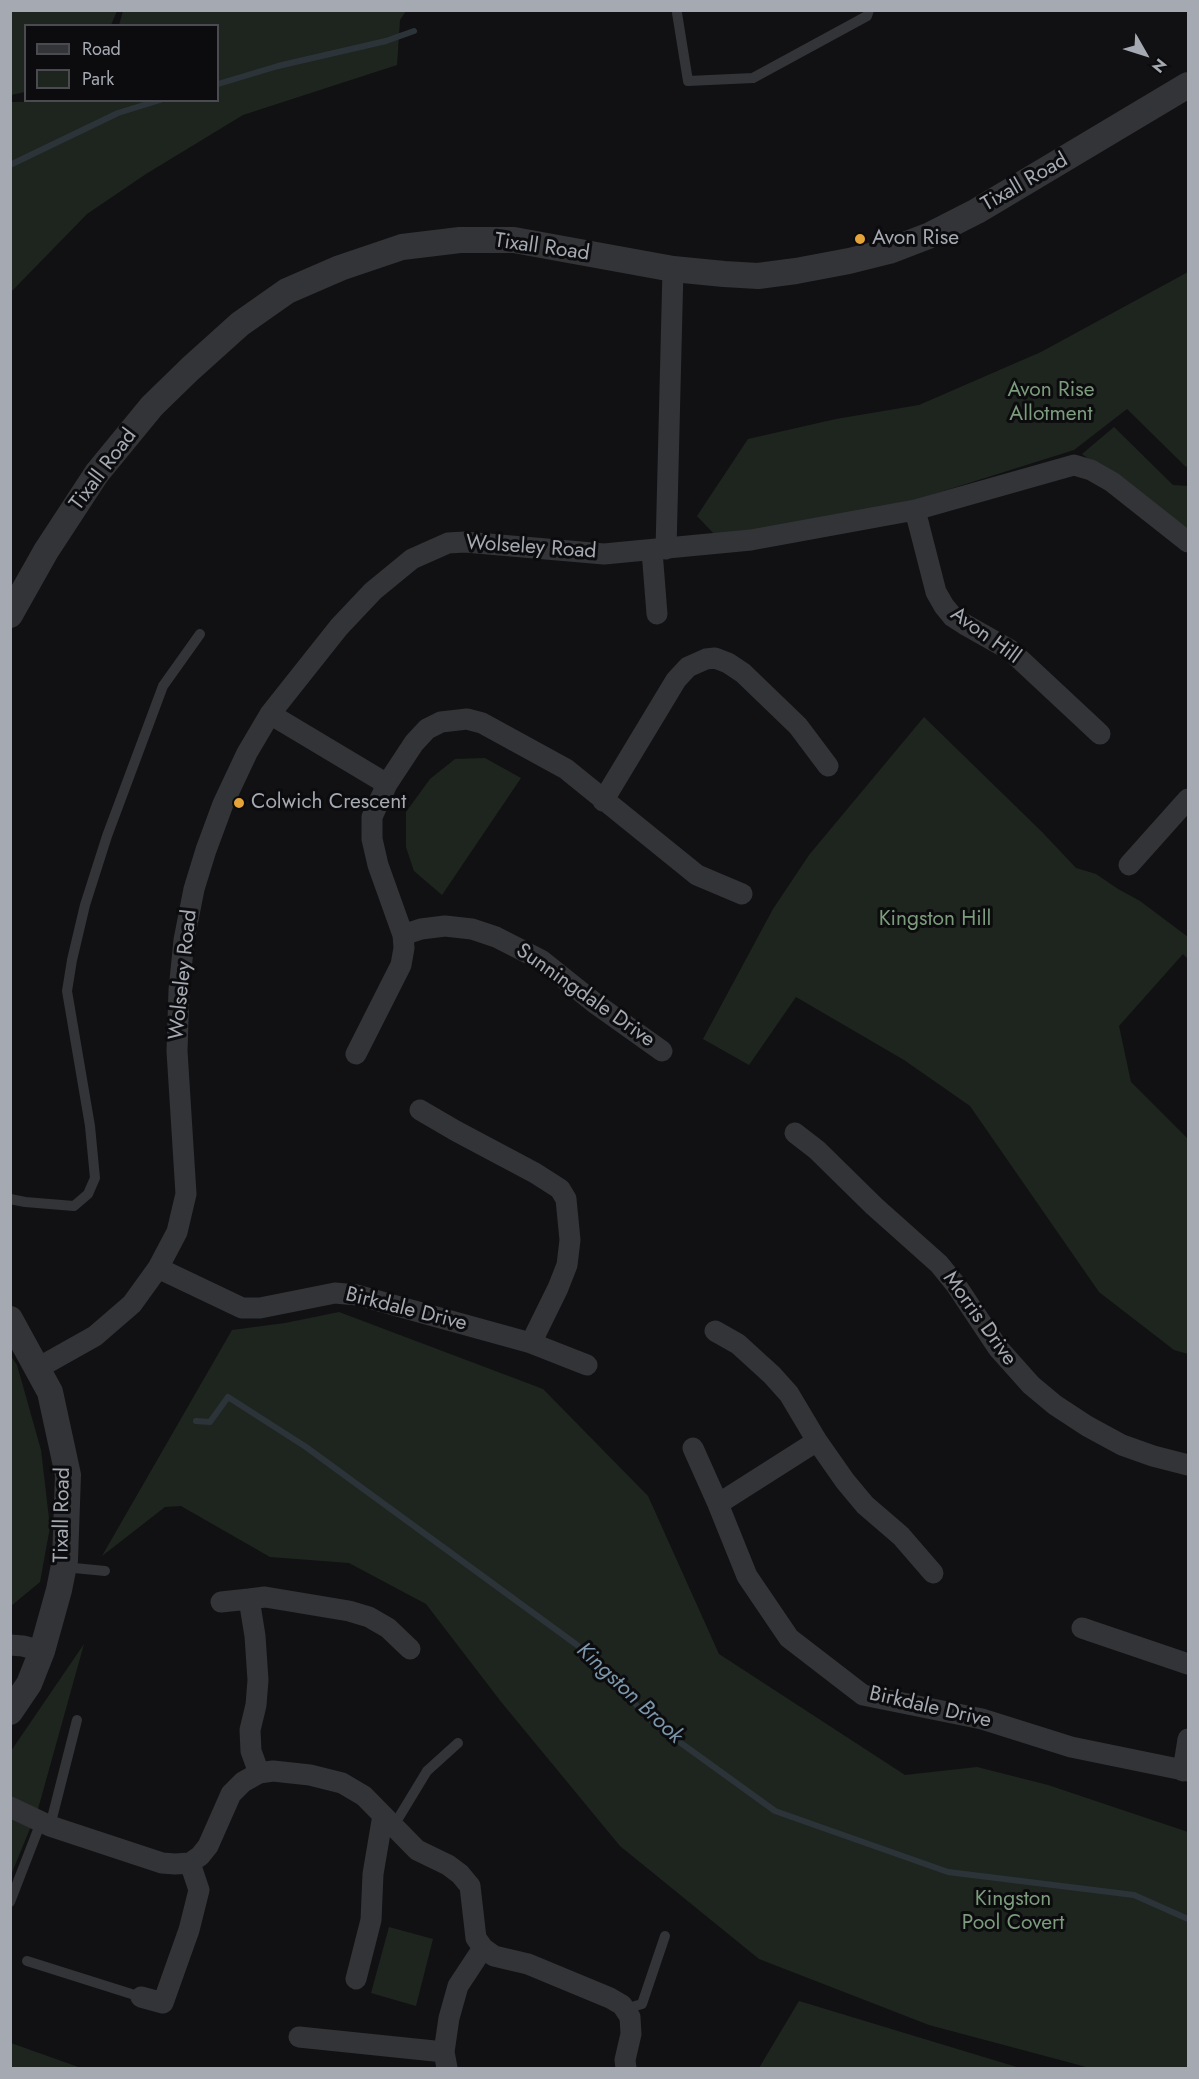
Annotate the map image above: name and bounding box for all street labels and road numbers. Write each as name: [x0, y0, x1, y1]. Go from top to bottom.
street label: Tixall Road: [977, 148, 1073, 218]
street label: Tixall Road: [493, 229, 591, 267]
street label: Tixall Road: [65, 424, 143, 516]
street label: Wolseley Road: [465, 531, 597, 565]
street label: Avon Hill: [945, 602, 1025, 670]
street label: Wolseley Road: [165, 909, 203, 1041]
street label: Sunningdale Drive: [511, 939, 659, 1053]
street label: Morris Drive: [937, 1267, 1021, 1371]
street label: Birkdale Drive: [343, 1283, 469, 1337]
street label: Tixall Road: [50, 1467, 76, 1563]
street label: Birkdale Drive: [867, 1682, 993, 1734]

